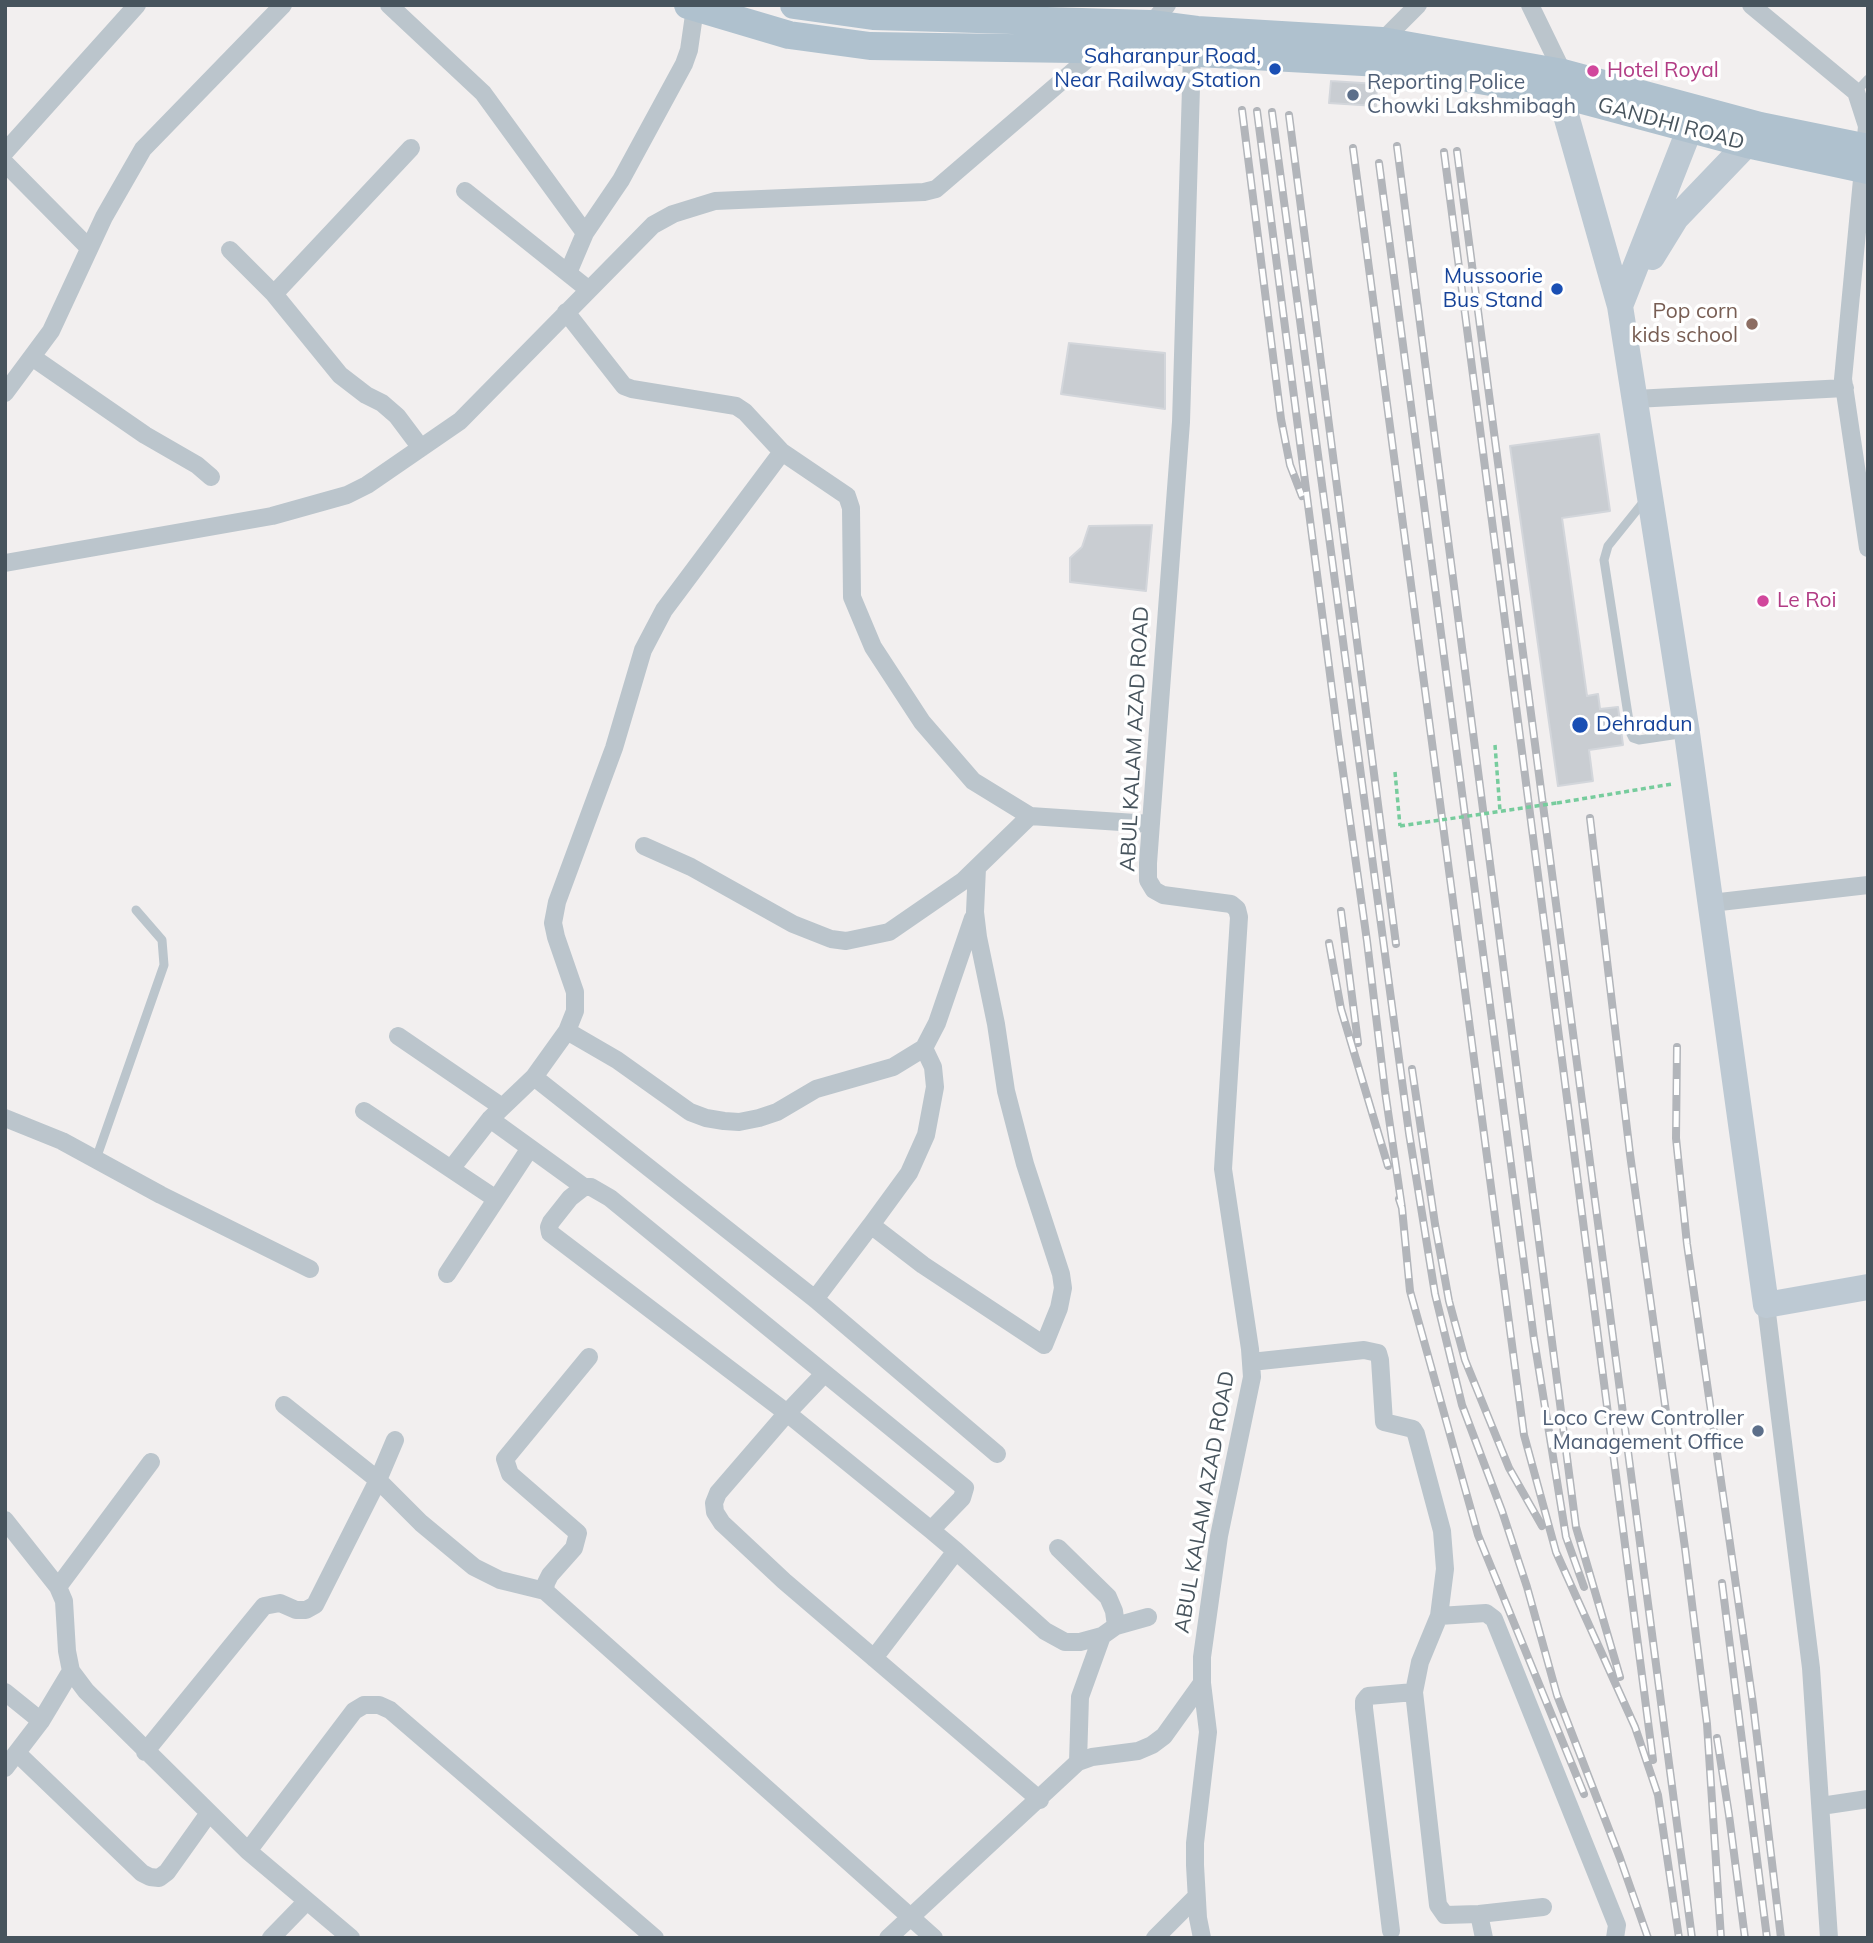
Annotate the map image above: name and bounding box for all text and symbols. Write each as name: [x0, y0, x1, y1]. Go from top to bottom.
place label: Saharanpur Road, Near Railway Station: [1054, 44, 1261, 94]
place label: Hotel Royal: [1607, 58, 1719, 84]
marker: Saharanpur Road, Near Railway Station: [1267, 61, 1283, 77]
marker: Hotel Royal: [1585, 63, 1601, 79]
place label: Reporting Police Chowki Lakshmibagh: [1367, 70, 1576, 120]
marker: Reporting Police Chowki Lakshmibagh: [1345, 87, 1361, 103]
street label: GANDHI ROAD: [1595, 92, 1747, 156]
place label: Mussoorie Bus Stand: [1443, 264, 1543, 314]
marker: Mussoorie Bus Stand: [1549, 281, 1565, 297]
place label: Pop corn kids school: [1632, 299, 1738, 349]
marker: Pop corn kids school: [1744, 316, 1760, 332]
place label: Le Roi: [1777, 588, 1837, 614]
marker: Le Roi: [1755, 593, 1771, 609]
street label: ABUL KALAM AZAD ROAD: [1115, 606, 1155, 872]
place label: Dehradun: [1596, 712, 1693, 738]
marker: Dehradun: [1570, 715, 1590, 735]
street label: ABUL KALAM AZAD ROAD: [1170, 1369, 1240, 1635]
place label: Loco Crew Controller Management Office: [1542, 1406, 1744, 1456]
marker: Loco Crew Controller Management Office: [1750, 1423, 1766, 1439]

